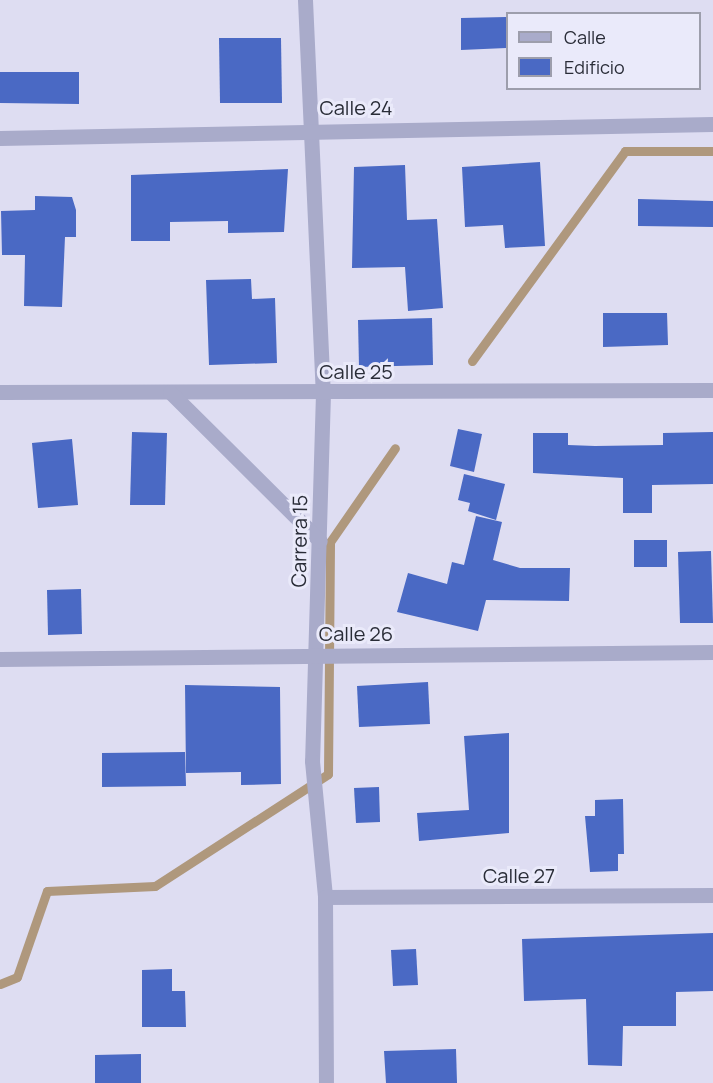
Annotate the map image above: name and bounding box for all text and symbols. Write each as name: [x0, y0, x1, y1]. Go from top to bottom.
legend: [506, 12, 701, 90]
text: Calle: [564, 25, 606, 49]
text: Edificio: [564, 55, 625, 79]
street label: Calle 24: [319, 95, 393, 119]
street label: Calle 25: [319, 359, 393, 383]
street label: Carrera 15: [286, 494, 312, 588]
street label: Calle 26: [319, 621, 393, 645]
street label: Calle 27: [483, 863, 555, 887]

